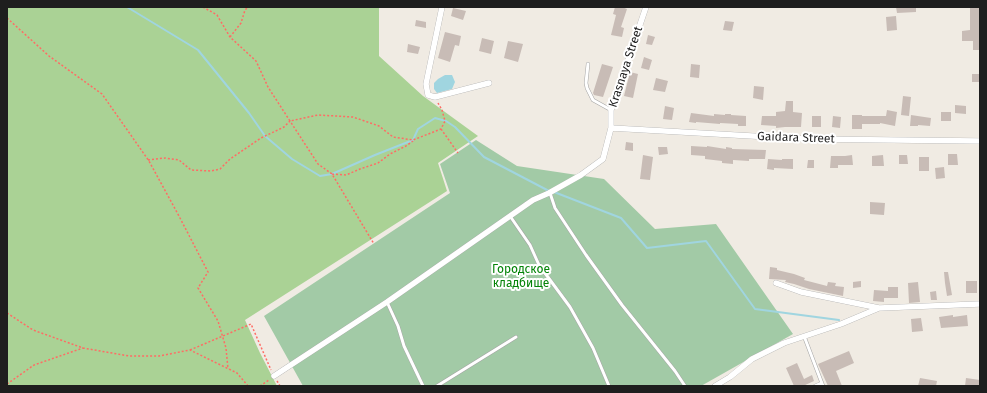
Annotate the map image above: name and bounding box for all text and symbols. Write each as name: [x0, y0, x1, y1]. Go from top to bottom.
street label: Krasnaya Street: [606, 25, 646, 109]
street label: Gaidara Street: [757, 129, 835, 147]
park label: Городское кладбище: [492, 263, 550, 291]

